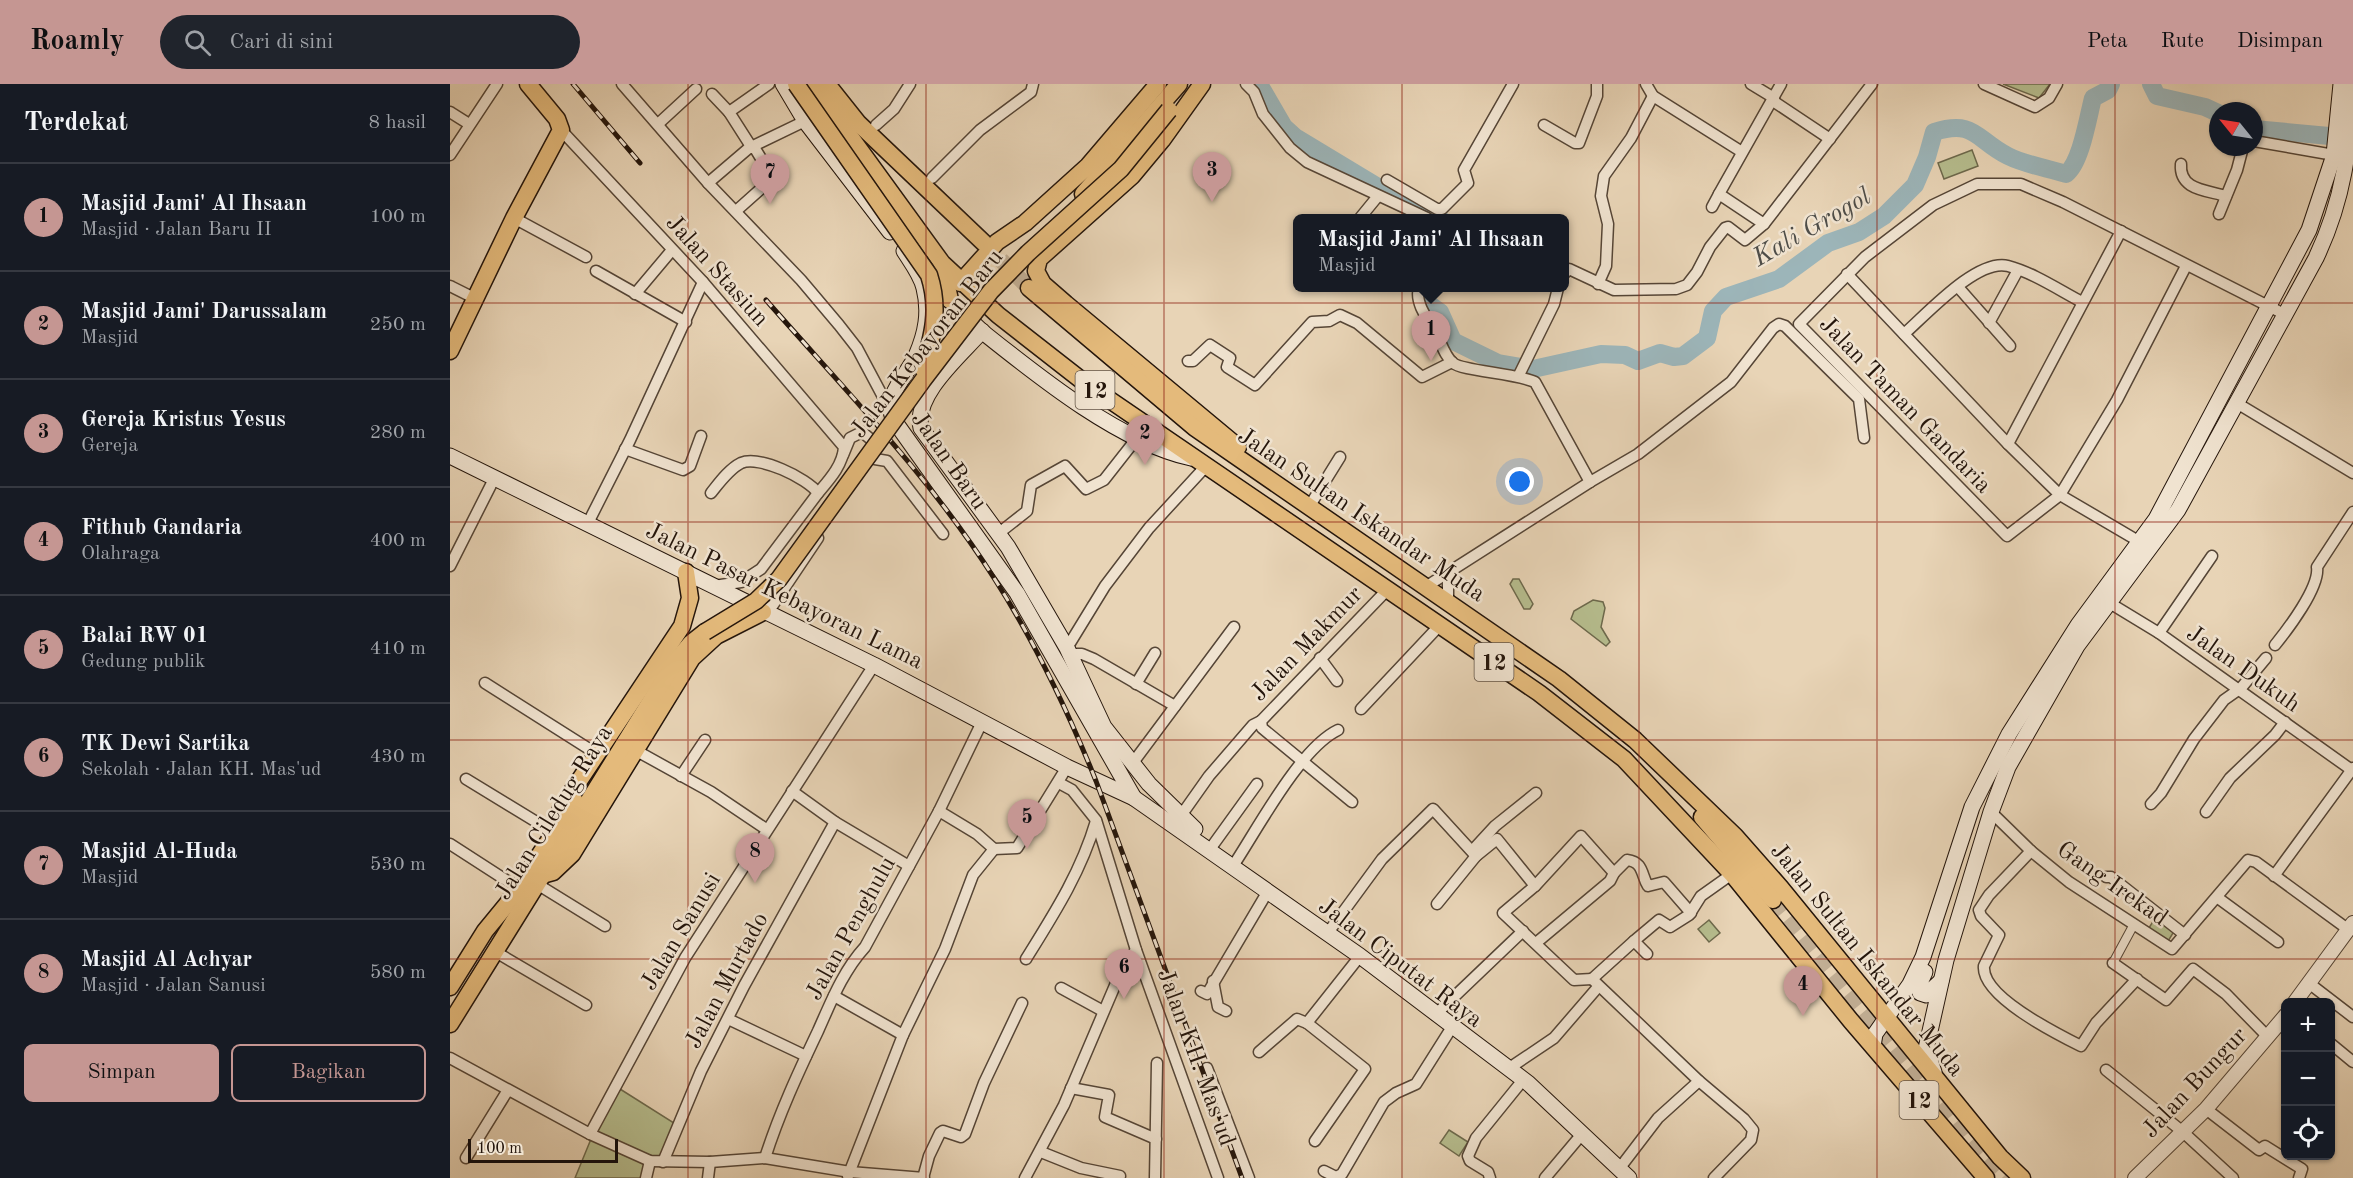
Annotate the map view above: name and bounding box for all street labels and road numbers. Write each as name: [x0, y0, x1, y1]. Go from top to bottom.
street label: Jalan Stasiun: [661, 211, 773, 332]
street label: Jalan Kebayoran Baru: [847, 245, 1008, 443]
street label: Jalan Taman Gandaria: [1814, 312, 1995, 499]
road number: 12: [1076, 371, 1114, 409]
street label: Jalan Baru: [906, 408, 991, 515]
street label: Jalan Sultan Iskandar Muda: [1233, 424, 1489, 607]
street label: Jalan Pasar Kebayoran Lama: [642, 519, 927, 675]
street label: Jalan Makmur: [1247, 582, 1368, 706]
street label: Jalan Dukuh: [2182, 622, 2304, 718]
road number: 12: [1474, 643, 1514, 681]
street label: Jalan Ciledug Raya: [491, 722, 618, 904]
street label: Gang Irekad: [2052, 838, 2172, 931]
street label: Jalan Sultan Iskandar Muda: [1765, 839, 1968, 1082]
street label: Jalan Penghulu: [802, 853, 901, 1005]
street label: Jalan Sanusi: [637, 869, 726, 995]
street label: Jalan Ciputat Raya: [1313, 894, 1486, 1033]
street label: Jalan Murtado: [682, 909, 774, 1053]
street label: Jalan KH. Mas'ud: [1152, 966, 1238, 1150]
street label: Jalan Bungur: [2139, 1024, 2252, 1143]
road number: 12: [1900, 1081, 1938, 1119]

